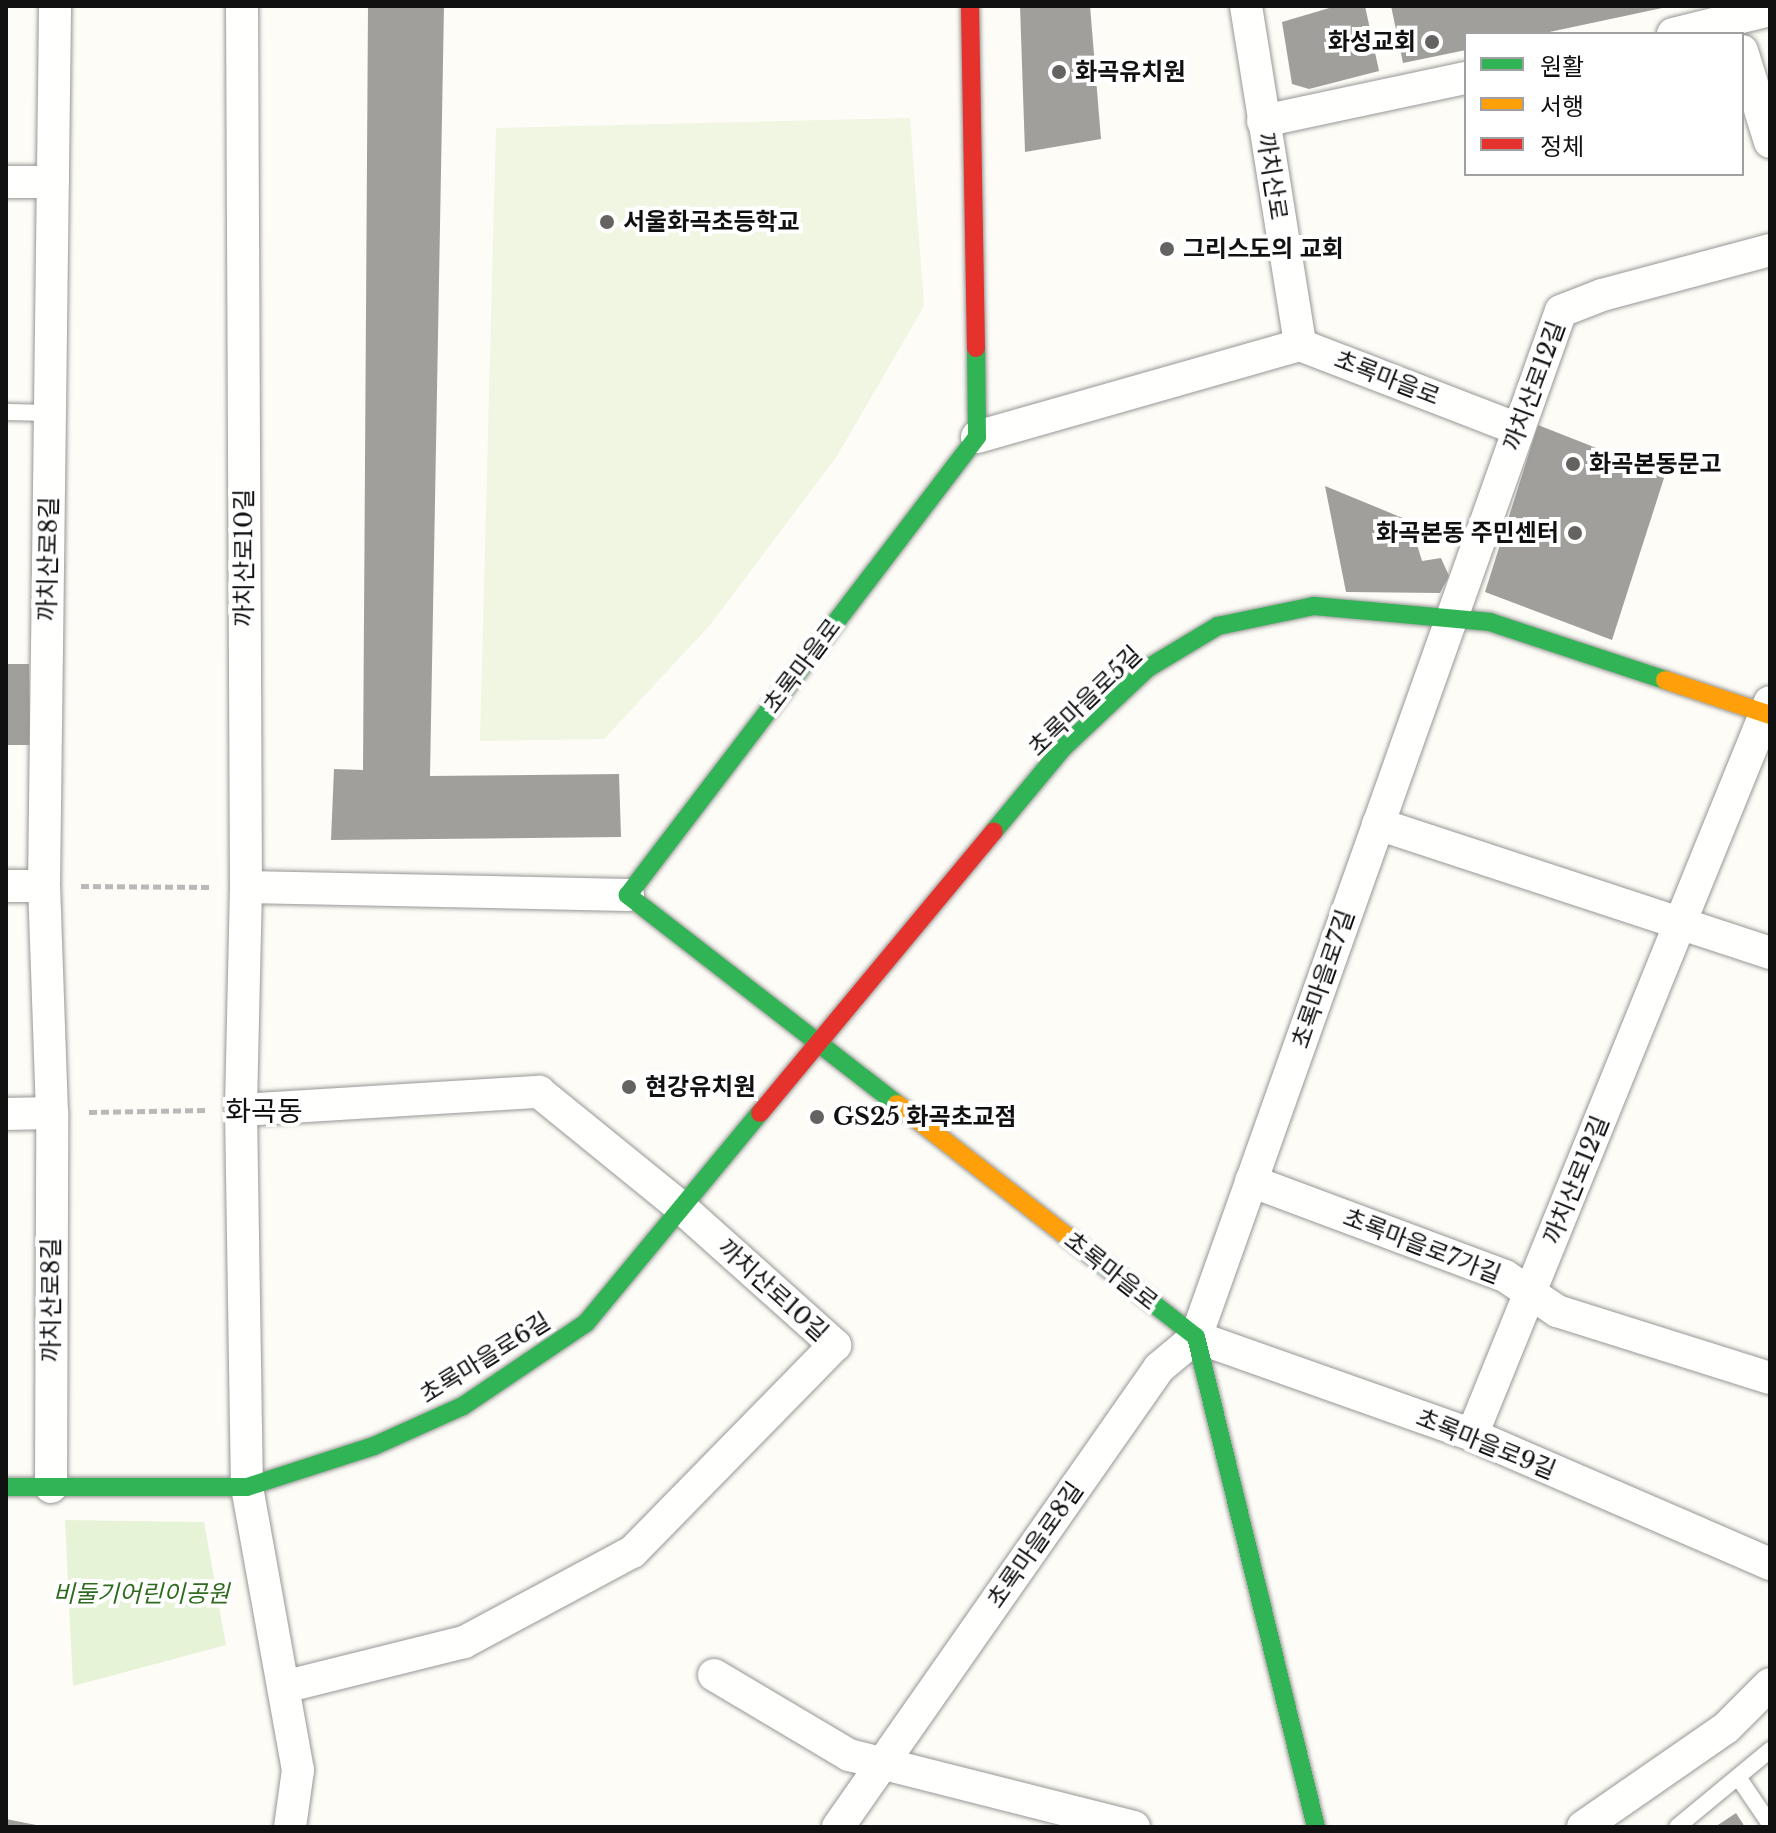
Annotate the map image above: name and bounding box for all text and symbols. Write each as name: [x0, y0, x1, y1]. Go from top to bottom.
place label: 화성교회: [1328, 28, 1416, 56]
legend: [1464, 32, 1744, 176]
marker: 화성교회: [1423, 33, 1441, 51]
text: 원활: [1540, 52, 1584, 81]
place label: 화곡유치원: [1075, 58, 1185, 86]
marker: 화곡유치원: [1050, 63, 1068, 81]
text: 서행: [1540, 92, 1584, 121]
street label: 까치산로: [1251, 130, 1293, 222]
text: 정체: [1540, 132, 1584, 161]
place label: 서울화곡초등학교: [623, 208, 800, 236]
marker: 서울화곡초등학교: [598, 213, 616, 231]
place label: 그리스도의 교회: [1183, 235, 1344, 263]
marker: 그리스도의 교회: [1158, 240, 1176, 258]
street label: 까치산로12길: [1497, 317, 1571, 455]
street label: 초록마을로: [1330, 345, 1444, 411]
place label: 화곡본동문고: [1589, 450, 1721, 478]
marker: 화곡본동문고: [1564, 455, 1582, 473]
street label: 까치산로10길: [230, 489, 258, 627]
street label: 까치산로8길: [33, 496, 63, 622]
place label: 화곡본동 주민센터: [1376, 519, 1559, 547]
marker: 화곡본동 주민센터: [1566, 524, 1584, 542]
street label: 초록마을로: [757, 613, 847, 719]
street label: 초록마을로5길: [1022, 640, 1148, 762]
street label: 초록마을로7길: [1286, 906, 1360, 1052]
place label: 현강유치원: [645, 1073, 755, 1101]
marker: 현강유치원: [620, 1078, 638, 1096]
district label: 화곡동: [225, 1095, 303, 1129]
place label: GS25 화곡초교점: [833, 1103, 1017, 1131]
marker: GS25 화곡초교점: [808, 1108, 826, 1126]
street label: 까치산로12길: [1537, 1112, 1615, 1248]
street label: 초록마을로7가길: [1339, 1203, 1505, 1289]
street label: 초록마을로: [1059, 1226, 1163, 1316]
street label: 까치산로10길: [712, 1233, 834, 1347]
street label: 까치산로8길: [37, 1238, 65, 1362]
street label: 초록마을로6길: [415, 1307, 555, 1409]
street label: 초록마을로9길: [1412, 1403, 1560, 1485]
street label: 초록마을로8길: [981, 1477, 1089, 1613]
park label: 비둘기어린이공원: [53, 1580, 229, 1608]

